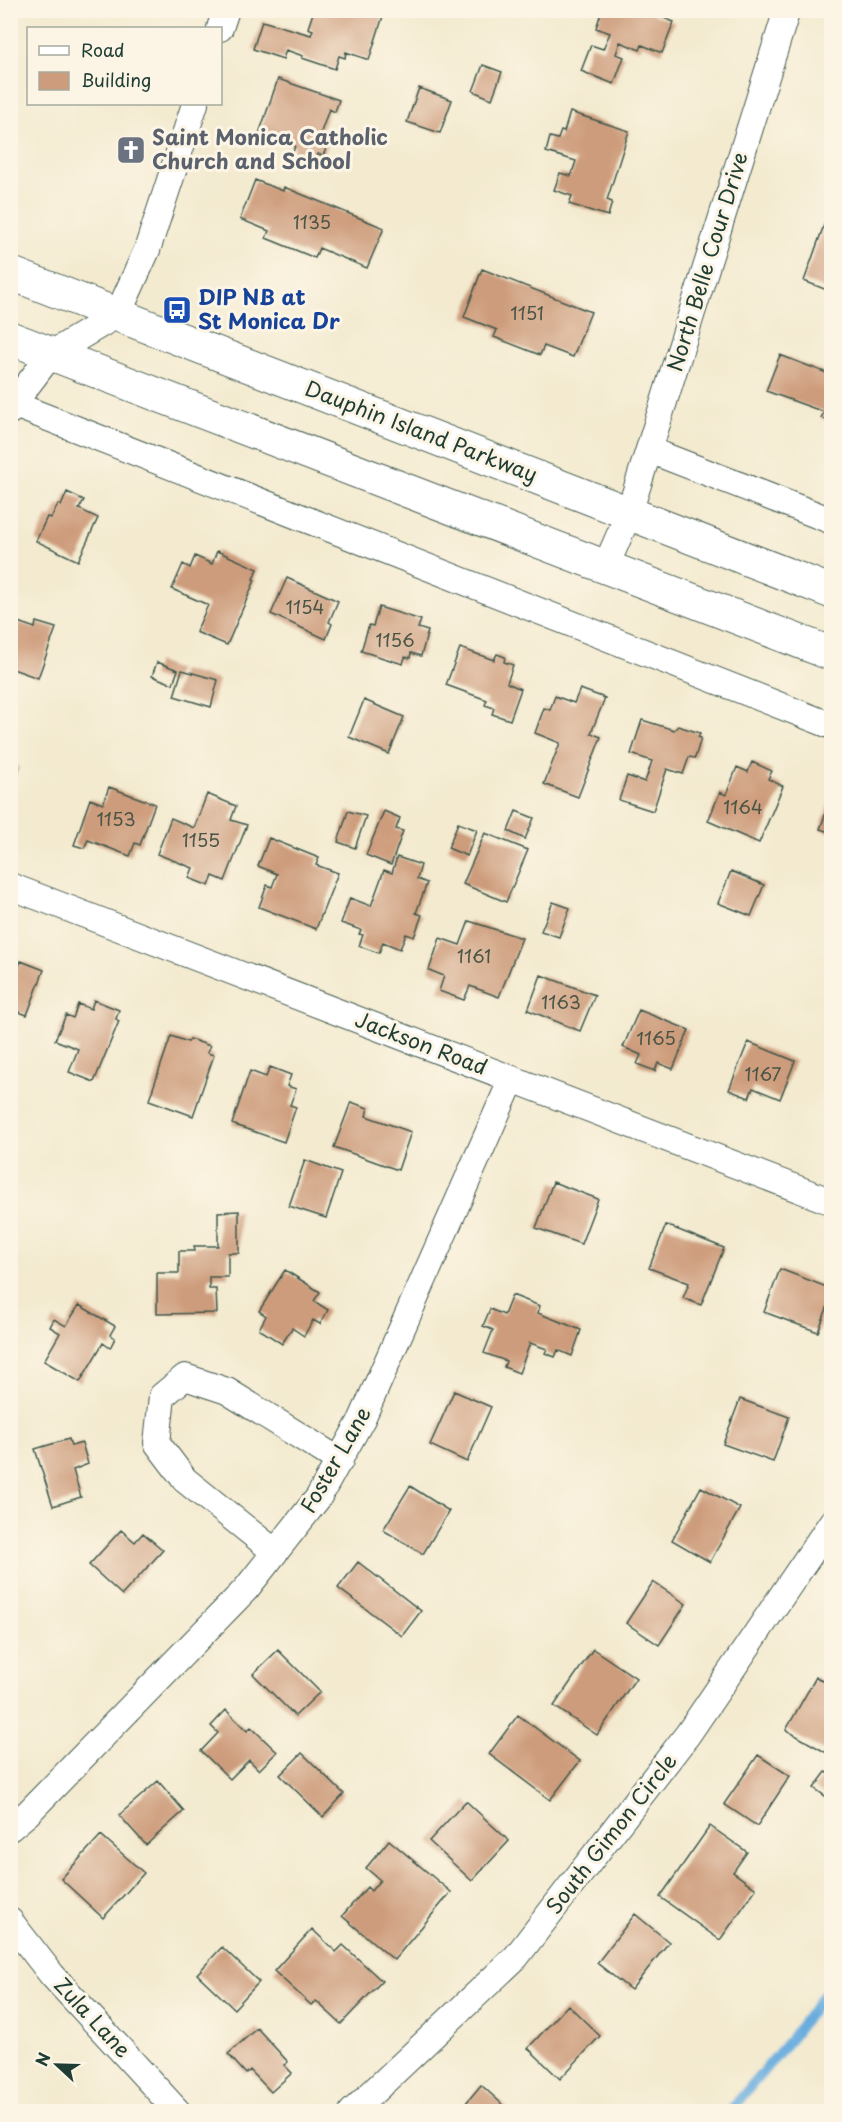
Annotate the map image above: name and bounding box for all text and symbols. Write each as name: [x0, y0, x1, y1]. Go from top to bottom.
legend: [27, 27, 222, 105]
text: Road: [81, 36, 125, 63]
text: Building: [81, 66, 151, 93]
place label: Saint Monica Catholic Church and School: [152, 120, 388, 176]
church icon: Saint Monica Catholic Church and School: [115, 134, 147, 166]
street label: North Belle Cour Drive: [657, 148, 755, 375]
house number: 1135: [293, 208, 331, 235]
place label: DIP NB at St Monica Dr: [198, 280, 340, 336]
bus stop icon: DIP NB at St Monica Dr: [161, 294, 193, 326]
house number: 1151: [510, 299, 544, 326]
street label: Dauphin Island Parkway: [301, 371, 543, 489]
house number: 1154: [286, 593, 324, 620]
house number: 1156: [375, 626, 415, 653]
house number: 1164: [723, 793, 763, 820]
house number: 1153: [96, 805, 136, 832]
house number: 1155: [182, 826, 220, 853]
house number: 1161: [457, 942, 491, 969]
house number: 1163: [541, 988, 581, 1015]
street label: Jackson Road: [351, 1002, 492, 1082]
house number: 1165: [636, 1024, 676, 1051]
house number: 1167: [745, 1060, 782, 1087]
street label: Foster Lane: [291, 1400, 378, 1518]
street label: South Gimon Circle: [537, 1745, 684, 1920]
street label: Zula Lane: [48, 1969, 139, 2064]
north arrow: [27, 2035, 87, 2095]
text: N: [29, 2049, 56, 2069]

